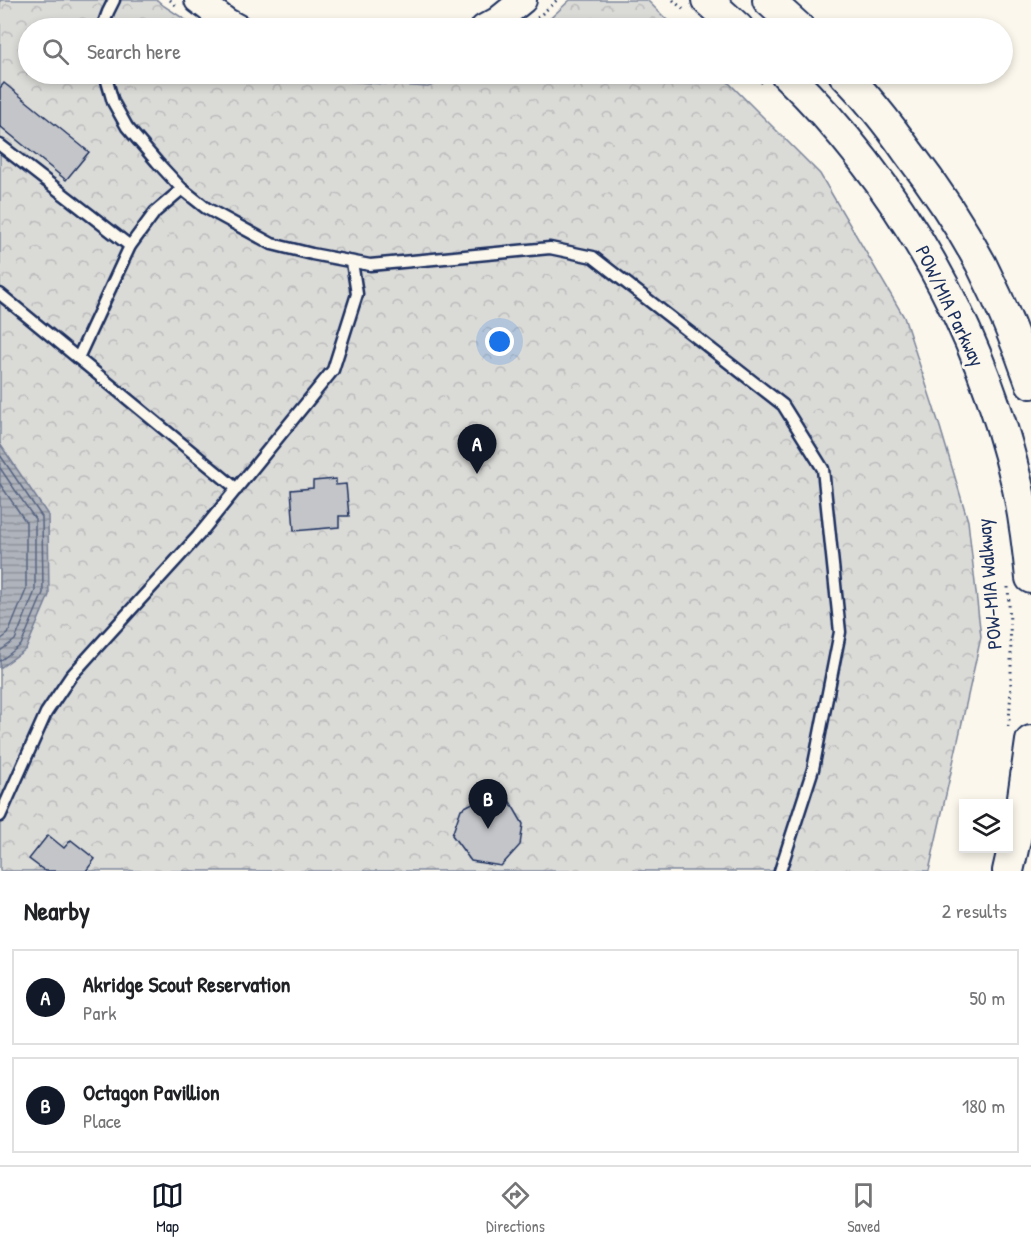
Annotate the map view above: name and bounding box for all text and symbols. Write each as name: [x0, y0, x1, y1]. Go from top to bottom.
search box: [18, 18, 1013, 84]
icon: search: [39, 35, 72, 68]
text: Search here: [87, 36, 181, 66]
street label: POW/MIA Parkway: [909, 241, 991, 371]
your location: [485, 327, 514, 356]
pin: A: [458, 424, 496, 474]
street label: POW-MIA Walkway: [969, 517, 1008, 651]
pin: B: [468, 780, 508, 829]
map controls: [959, 799, 1013, 853]
button: layers: [959, 799, 1013, 853]
text: Nearby: [24, 893, 90, 928]
text: 2 results: [942, 897, 1007, 924]
text: Akridge Scout Reservation: [83, 969, 291, 999]
text: A: [41, 984, 50, 1011]
text: 50 m: [969, 984, 1005, 1011]
text: Park: [83, 999, 116, 1026]
text: Octagon Pavillion: [83, 1077, 220, 1107]
text: B: [40, 1092, 51, 1119]
text: 180 m: [962, 1092, 1005, 1119]
text: Place: [83, 1107, 122, 1134]
tab: Map: [151, 1179, 184, 1237]
tab: Directions: [486, 1179, 545, 1237]
tab: Saved: [847, 1179, 880, 1237]

